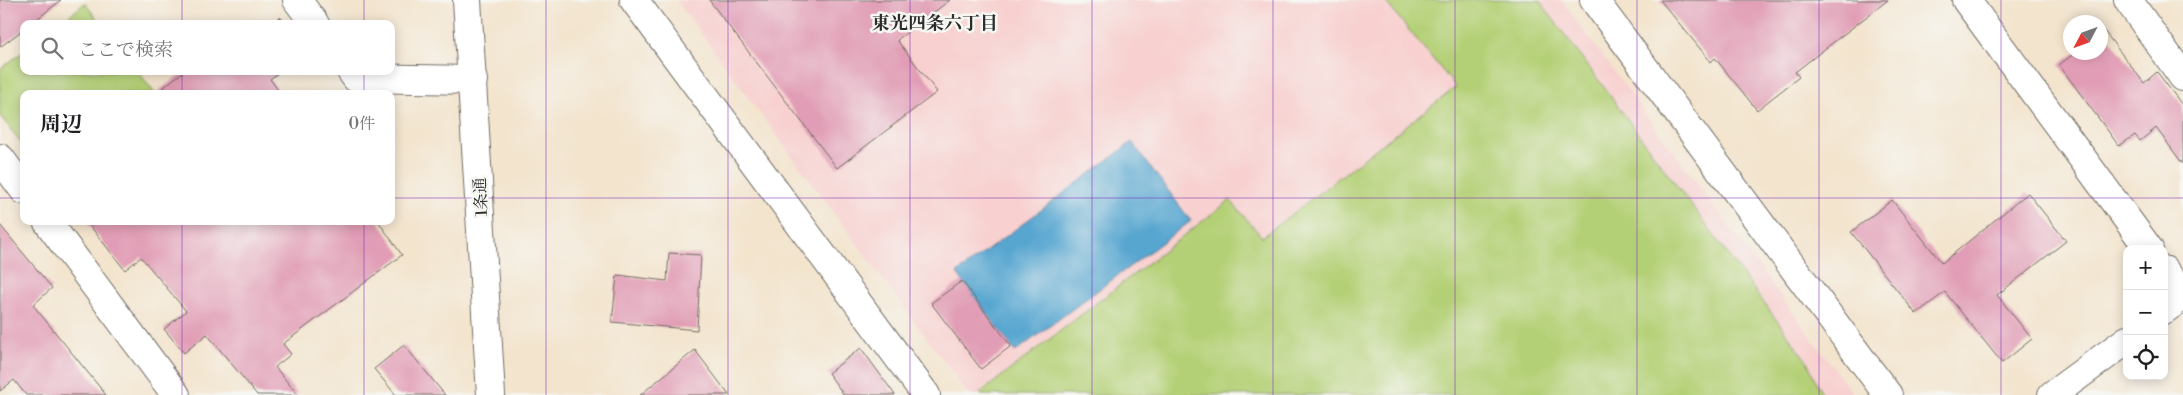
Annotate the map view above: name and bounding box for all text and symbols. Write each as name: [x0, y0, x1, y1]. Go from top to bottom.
district label: 東光四条六丁目: [872, 12, 998, 35]
north arrow: [2063, 15, 2108, 60]
search box: [20, 20, 395, 75]
icon: search: [38, 34, 66, 62]
text: ここで検索: [78, 38, 173, 62]
text: 周辺: [40, 112, 82, 138]
text: 0件: [348, 114, 375, 134]
street label: 1条通: [470, 177, 492, 217]
map controls: [2123, 245, 2168, 380]
button: +: [2123, 245, 2168, 290]
button: −: [2123, 290, 2168, 335]
button: locate: [2123, 335, 2168, 380]

